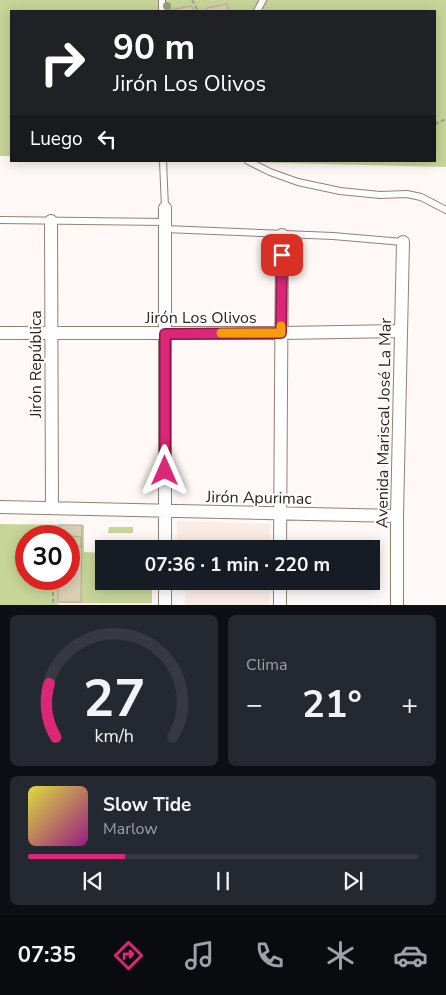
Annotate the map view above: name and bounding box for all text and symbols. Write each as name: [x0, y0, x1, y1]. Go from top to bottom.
text: 90 m: [113, 24, 195, 71]
icon: right: [30, 30, 95, 95]
text: Jirón Los Olivos: [113, 69, 266, 99]
icon: left: [93, 125, 121, 153]
text: Luego: [30, 126, 83, 152]
pin: [261, 234, 303, 276]
icon: arrive: [268, 241, 296, 269]
street label: Jirón Los Olivos: [144, 307, 257, 329]
street label: Jirón República: [25, 310, 47, 419]
street label: Avenida Mariscal José La Mar: [371, 318, 397, 528]
position arrow: [138, 444, 190, 496]
street label: Jirón Apurimac: [205, 486, 313, 510]
speed limit sign: 30: [15, 525, 80, 590]
text: 07:36 · 1 min · 220 m: [145, 552, 330, 578]
text: Clima: [246, 654, 287, 676]
text: 27: [83, 663, 145, 734]
text: 21°: [302, 679, 362, 730]
text: −: [246, 686, 263, 724]
text: +: [401, 686, 418, 724]
text: km/h: [94, 724, 134, 748]
text: Slow Tide: [103, 792, 191, 818]
text: Marlow: [103, 818, 158, 840]
icon: previous: [79, 867, 107, 895]
icon: pause: [209, 867, 237, 895]
icon: next: [339, 867, 367, 895]
icon: directions: [111, 938, 146, 973]
icon: music: [182, 938, 217, 973]
icon: phone: [252, 938, 287, 973]
icon: climate: [323, 938, 358, 973]
icon: car: [393, 938, 428, 973]
text: 07:35: [18, 940, 76, 970]

